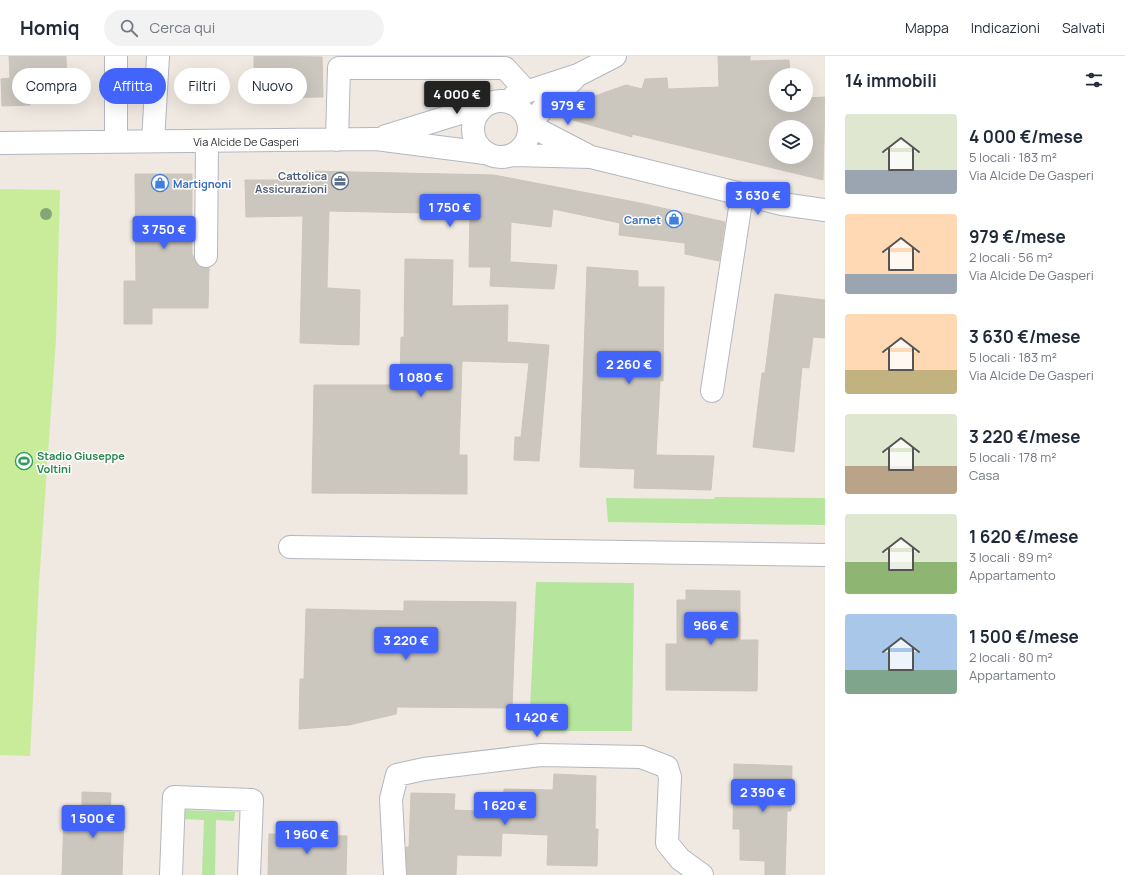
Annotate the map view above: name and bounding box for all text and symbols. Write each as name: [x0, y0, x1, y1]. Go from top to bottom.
search box: [104, 10, 384, 46]
text: Homiq: [20, 15, 80, 41]
icon: search: [118, 17, 140, 39]
text: Cerca qui: [150, 17, 215, 38]
text: Mappa: [905, 18, 949, 37]
text: Indicazioni: [971, 18, 1040, 37]
text: Salvati: [1062, 18, 1105, 37]
chip: Compra: [12, 68, 91, 104]
chip: Affitta: [99, 68, 166, 104]
chip: Filtri: [174, 68, 230, 104]
chip: Nuovo: [238, 68, 307, 104]
map controls: [769, 68, 813, 164]
button: locate: [769, 68, 813, 112]
text: 14 immobili: [845, 69, 937, 92]
icon: filters: [1083, 69, 1105, 91]
pin: 4 000 €: [420, 81, 494, 115]
text: 4 000 €: [433, 85, 481, 103]
pin: 979 €: [540, 92, 596, 126]
text: 979 €: [551, 96, 585, 114]
button: layers: [769, 120, 813, 164]
text: 4 000 €/mese: [969, 125, 1083, 148]
icon: home: [877, 130, 925, 178]
street label: Via Alcide De Gasperi: [193, 134, 299, 149]
text: 5 locali · 183 m²: [969, 148, 1057, 166]
text: Via Alcide De Gasperi: [969, 166, 1094, 184]
place label: Cattolica Assicurazioni: [255, 168, 327, 196]
office icon: Cattolica Assicurazioni: [330, 171, 350, 191]
shop icon: Martignoni: [150, 173, 170, 193]
place label: Martignoni: [173, 176, 231, 191]
pin: 3 630 €: [721, 182, 795, 216]
text: 3 630 €: [735, 186, 781, 204]
pin: 1 750 €: [413, 194, 487, 228]
text: 1 750 €: [429, 198, 471, 216]
shop icon: Carnet: [664, 209, 684, 229]
place label: Carnet: [624, 212, 661, 227]
pin: 3 750 €: [127, 216, 201, 250]
text: 3 750 €: [142, 220, 186, 238]
text: 979 €/mese: [969, 225, 1066, 248]
icon: home: [877, 230, 925, 278]
text: 2 locali · 56 m²: [969, 248, 1053, 266]
text: Via Alcide De Gasperi: [969, 266, 1094, 284]
text: 3 630 €/mese: [969, 325, 1081, 348]
icon: home: [877, 330, 925, 378]
text: 5 locali · 183 m²: [969, 348, 1057, 366]
pin: 2 260 €: [592, 351, 666, 385]
text: 2 260 €: [606, 355, 652, 373]
pin: 1 080 €: [384, 364, 458, 398]
text: Via Alcide De Gasperi: [969, 366, 1094, 384]
text: 1 080 €: [399, 368, 443, 386]
text: 3 220 €/mese: [969, 425, 1080, 448]
icon: home: [877, 430, 925, 478]
place label: Stadio Giuseppe Voltini: [37, 448, 125, 476]
text: 5 locali · 178 m²: [969, 448, 1056, 466]
sports icon: Stadio Giuseppe Voltini: [14, 451, 34, 471]
text: Casa: [969, 466, 1000, 484]
text: 1 620 €/mese: [969, 525, 1078, 548]
icon: home: [877, 530, 925, 578]
text: 3 locali · 89 m²: [969, 548, 1053, 566]
text: Appartamento: [969, 566, 1056, 584]
pin: 966 €: [683, 612, 739, 646]
text: 966 €: [693, 616, 729, 634]
text: 1 500 €/mese: [969, 625, 1079, 648]
pin: 3 220 €: [369, 627, 443, 661]
icon: home: [877, 630, 925, 678]
text: 3 220 €: [383, 631, 429, 649]
text: 2 locali · 80 m²: [969, 648, 1053, 666]
text: Appartamento: [969, 666, 1056, 684]
pin: 1 420 €: [500, 704, 574, 738]
text: 1 420 €: [515, 708, 559, 726]
pin: 2 390 €: [726, 779, 800, 813]
text: 2 390 €: [740, 783, 786, 801]
pin: 1 620 €: [468, 792, 542, 826]
text: 1 620 €: [483, 796, 527, 814]
pin: 1 500 €: [56, 805, 130, 839]
text: 1 500 €: [71, 809, 115, 827]
pin: 1 960 €: [270, 821, 344, 855]
text: 1 960 €: [285, 825, 329, 843]

